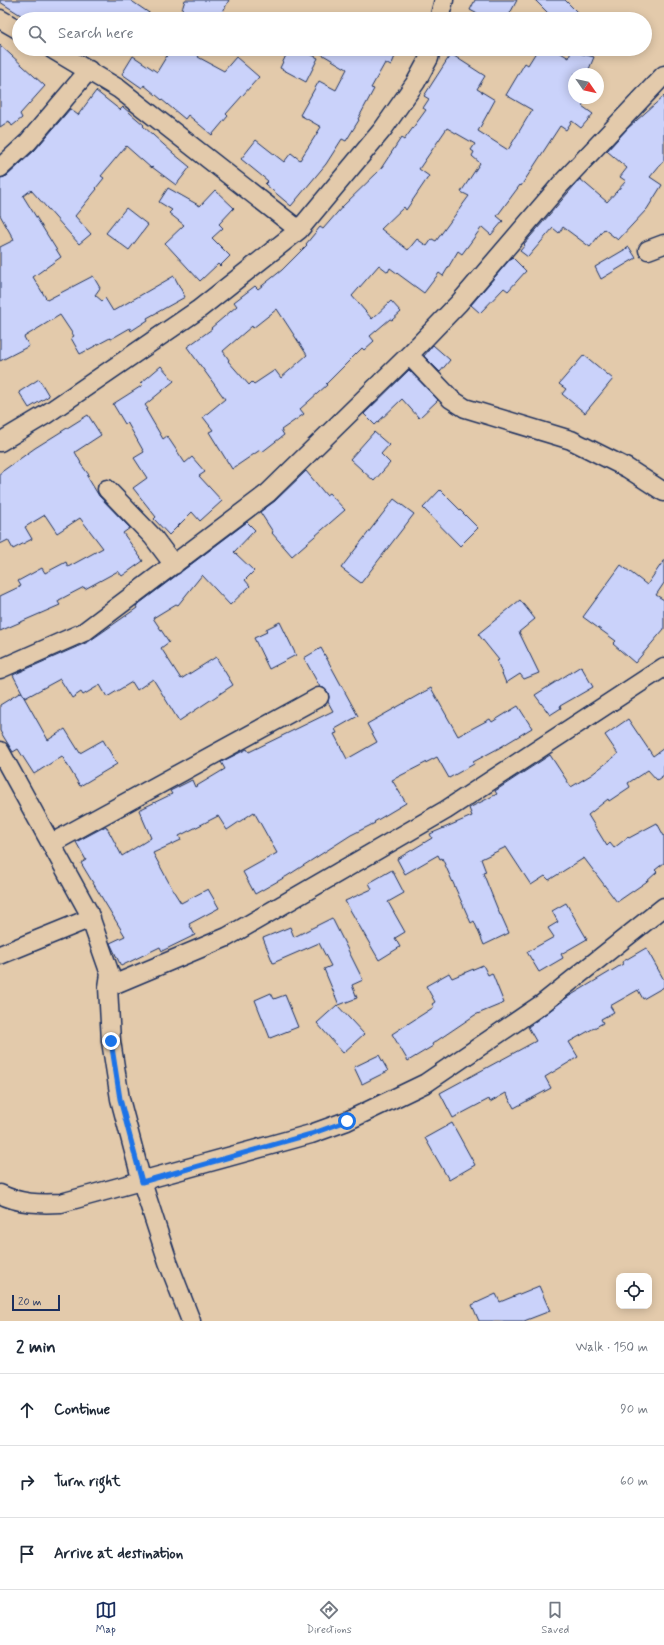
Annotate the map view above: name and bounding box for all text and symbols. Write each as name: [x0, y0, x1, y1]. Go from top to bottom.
search box: [12, 12, 652, 56]
icon: search: [26, 23, 48, 45]
text: Search here: [58, 24, 134, 44]
north arrow: [568, 68, 604, 104]
route end: [102, 1032, 120, 1050]
route start: [338, 1112, 356, 1130]
map controls: [616, 1273, 652, 1309]
button: locate: [616, 1273, 652, 1309]
scale bar: [12, 1293, 60, 1312]
text: 20 m: [18, 1295, 41, 1309]
text: 2 min: [16, 1336, 56, 1358]
text: Walk · 150 m: [575, 1339, 648, 1356]
icon: ahead: [16, 1399, 38, 1421]
text: Continue: [54, 1400, 110, 1420]
text: 90 m: [620, 1401, 648, 1418]
icon: right: [16, 1471, 38, 1493]
text: Turn right: [54, 1472, 121, 1492]
text: 60 m: [620, 1473, 648, 1490]
icon: arrive: [16, 1543, 38, 1565]
text: Arrive at destination: [54, 1544, 183, 1564]
tab: Map: [95, 1599, 117, 1637]
tab: Directions: [306, 1599, 352, 1637]
tab: Saved: [541, 1599, 569, 1637]

